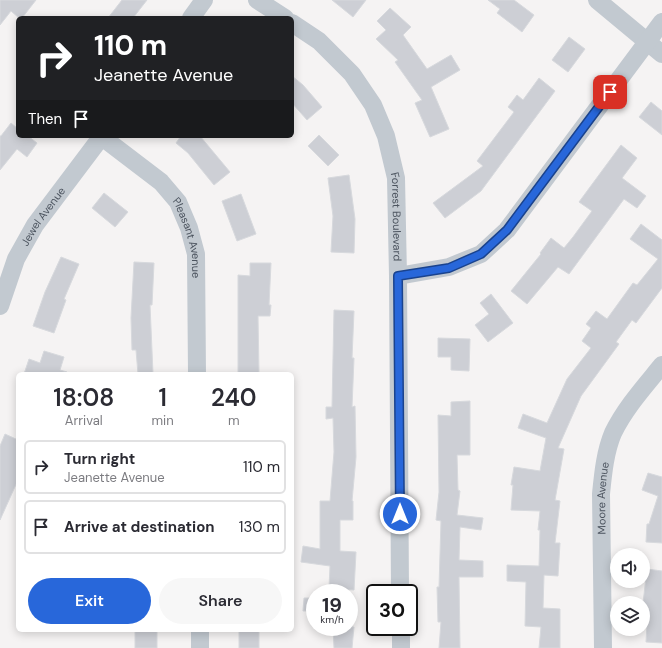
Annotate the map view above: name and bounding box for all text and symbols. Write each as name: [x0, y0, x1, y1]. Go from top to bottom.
text: 110 m: [94, 27, 167, 64]
icon: right: [28, 32, 80, 84]
text: Jeanette Avenue: [94, 63, 233, 87]
pin: [593, 75, 627, 109]
icon: arrive: [599, 81, 621, 103]
icon: arrive: [70, 108, 92, 130]
text: Then: [28, 109, 62, 129]
street label: Forrest Boulevard: [388, 171, 405, 261]
street label: Jewel Avenue: [18, 184, 68, 248]
street label: Pleasant Avenue: [170, 194, 203, 278]
text: 18:08: [53, 382, 114, 413]
text: 1: [158, 382, 167, 413]
text: 240: [211, 382, 257, 413]
text: Arrival: [65, 412, 103, 429]
text: min: [151, 412, 174, 429]
text: m: [228, 412, 240, 429]
text: Turn right: [64, 449, 135, 469]
icon: right: [30, 456, 52, 478]
text: 110 m: [243, 457, 280, 477]
street label: Moore Avenue: [594, 461, 612, 535]
text: Jeanette Avenue: [64, 469, 165, 486]
position arrow: [379, 493, 421, 535]
icon: arrive: [30, 516, 52, 538]
text: Arrive at destination: [64, 517, 215, 537]
text: 130 m: [239, 517, 280, 537]
map controls: [610, 548, 650, 636]
button: sound: [610, 548, 650, 588]
button: Exit: [28, 578, 151, 624]
button: Share: [159, 578, 282, 624]
speed limit sign: 30: [366, 584, 418, 636]
text: 19: [322, 592, 342, 618]
button: layers: [610, 596, 650, 636]
text: km/h: [320, 613, 344, 626]

